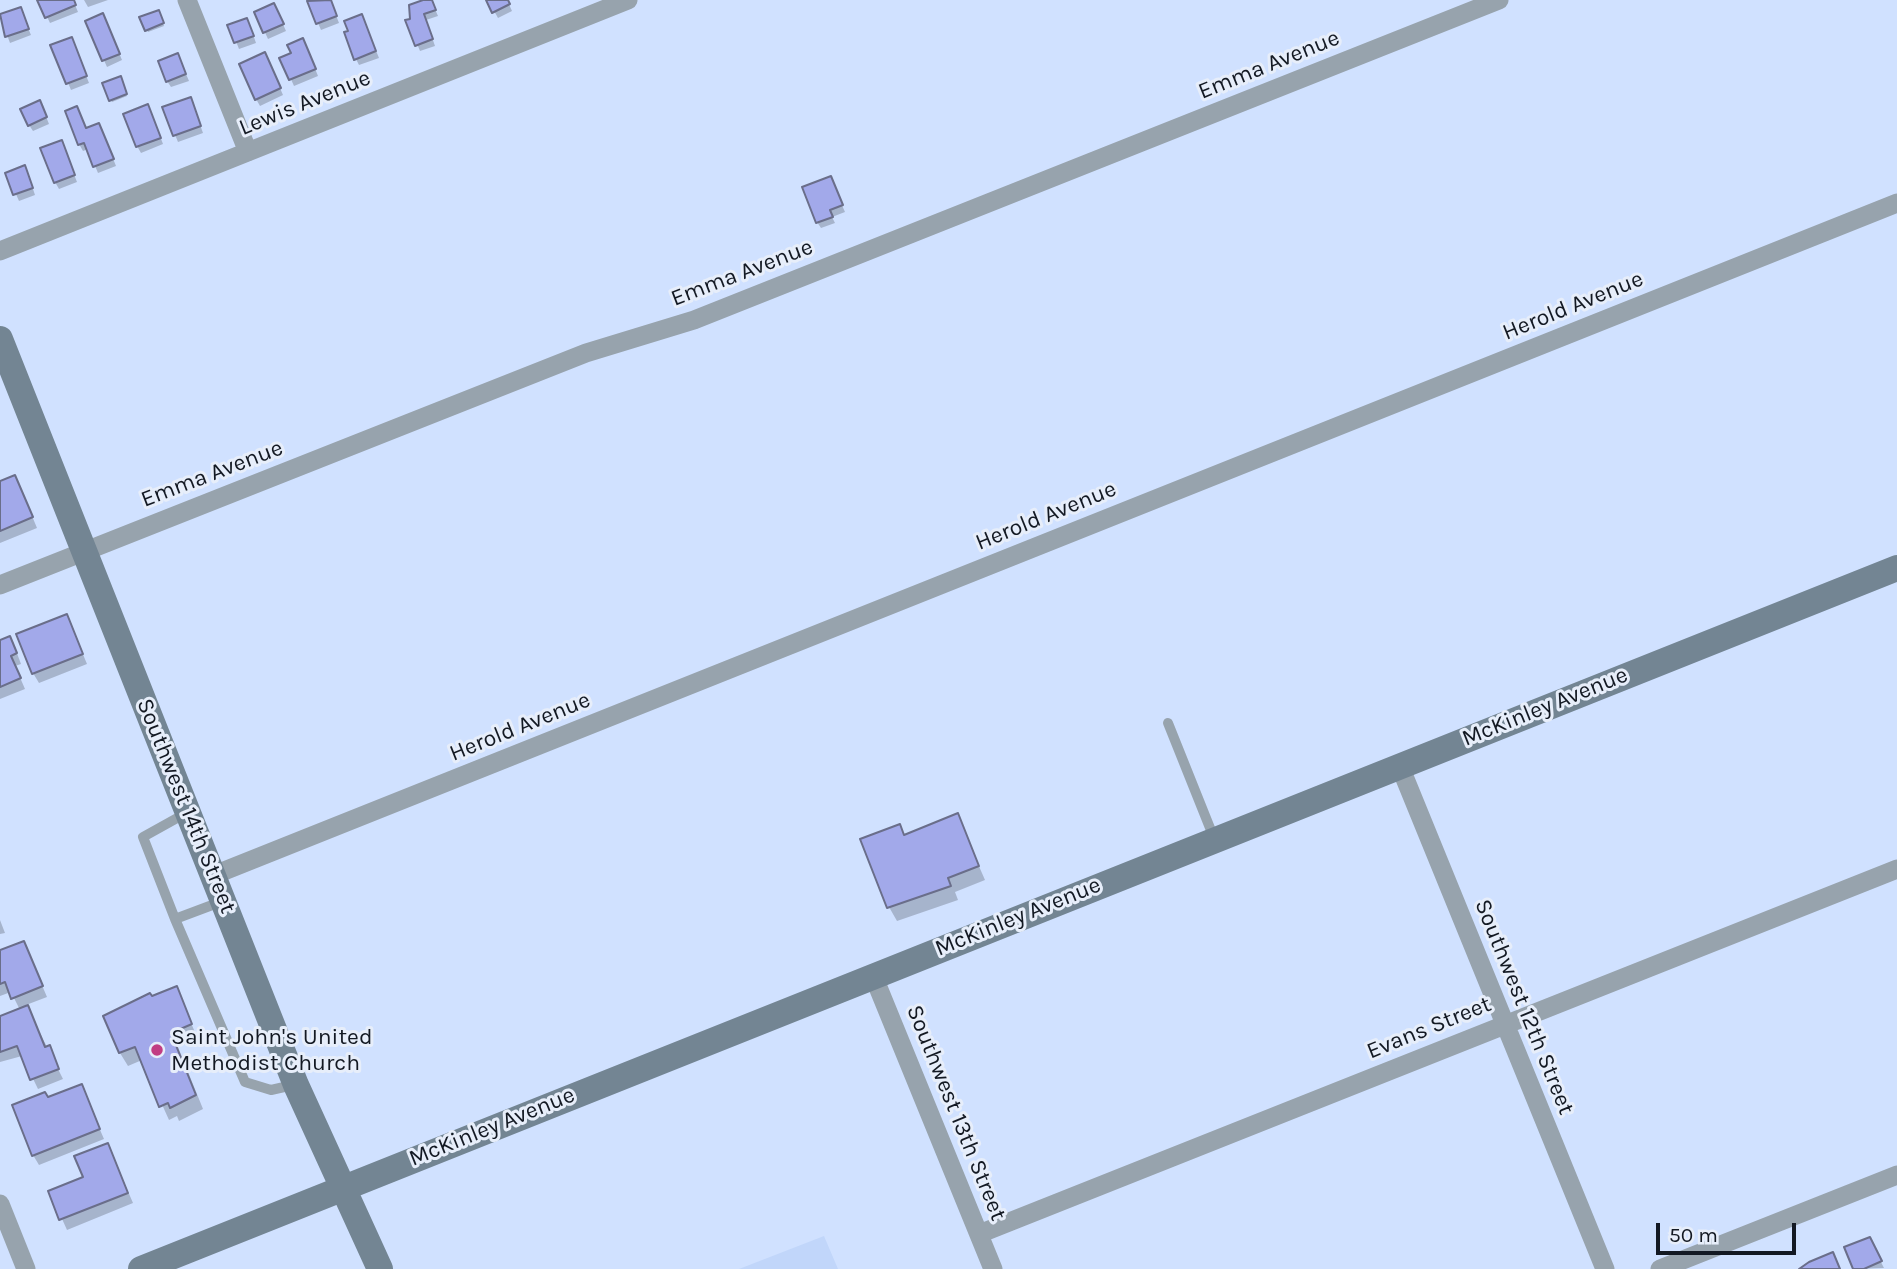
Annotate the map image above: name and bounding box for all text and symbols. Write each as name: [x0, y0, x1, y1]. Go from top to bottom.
street label: Emma Avenue: [1194, 24, 1344, 106]
street label: Lewis Avenue: [235, 64, 375, 142]
street label: Emma Avenue: [667, 233, 817, 313]
street label: Herold Avenue: [1499, 265, 1647, 347]
street label: Emma Avenue: [137, 434, 287, 514]
street label: Herold Avenue: [972, 475, 1120, 557]
street label: McKinley Avenue: [1458, 661, 1632, 753]
street label: Herold Avenue: [446, 686, 594, 768]
street label: Southwest 14th Street: [130, 695, 242, 917]
street label: McKinley Avenue: [931, 871, 1105, 963]
street label: Southwest 12th Street: [1468, 895, 1580, 1119]
street label: Evans Street: [1363, 991, 1495, 1065]
street label: Southwest 13th Street: [900, 1001, 1012, 1225]
place label: Saint John's United Methodist Church: [171, 1023, 373, 1077]
marker: Saint John's United Methodist Church: [149, 1042, 165, 1058]
street label: McKinley Avenue: [405, 1081, 579, 1173]
scale bar: [1659, 1210, 1799, 1254]
text: 50 m: [1669, 1223, 1718, 1247]

